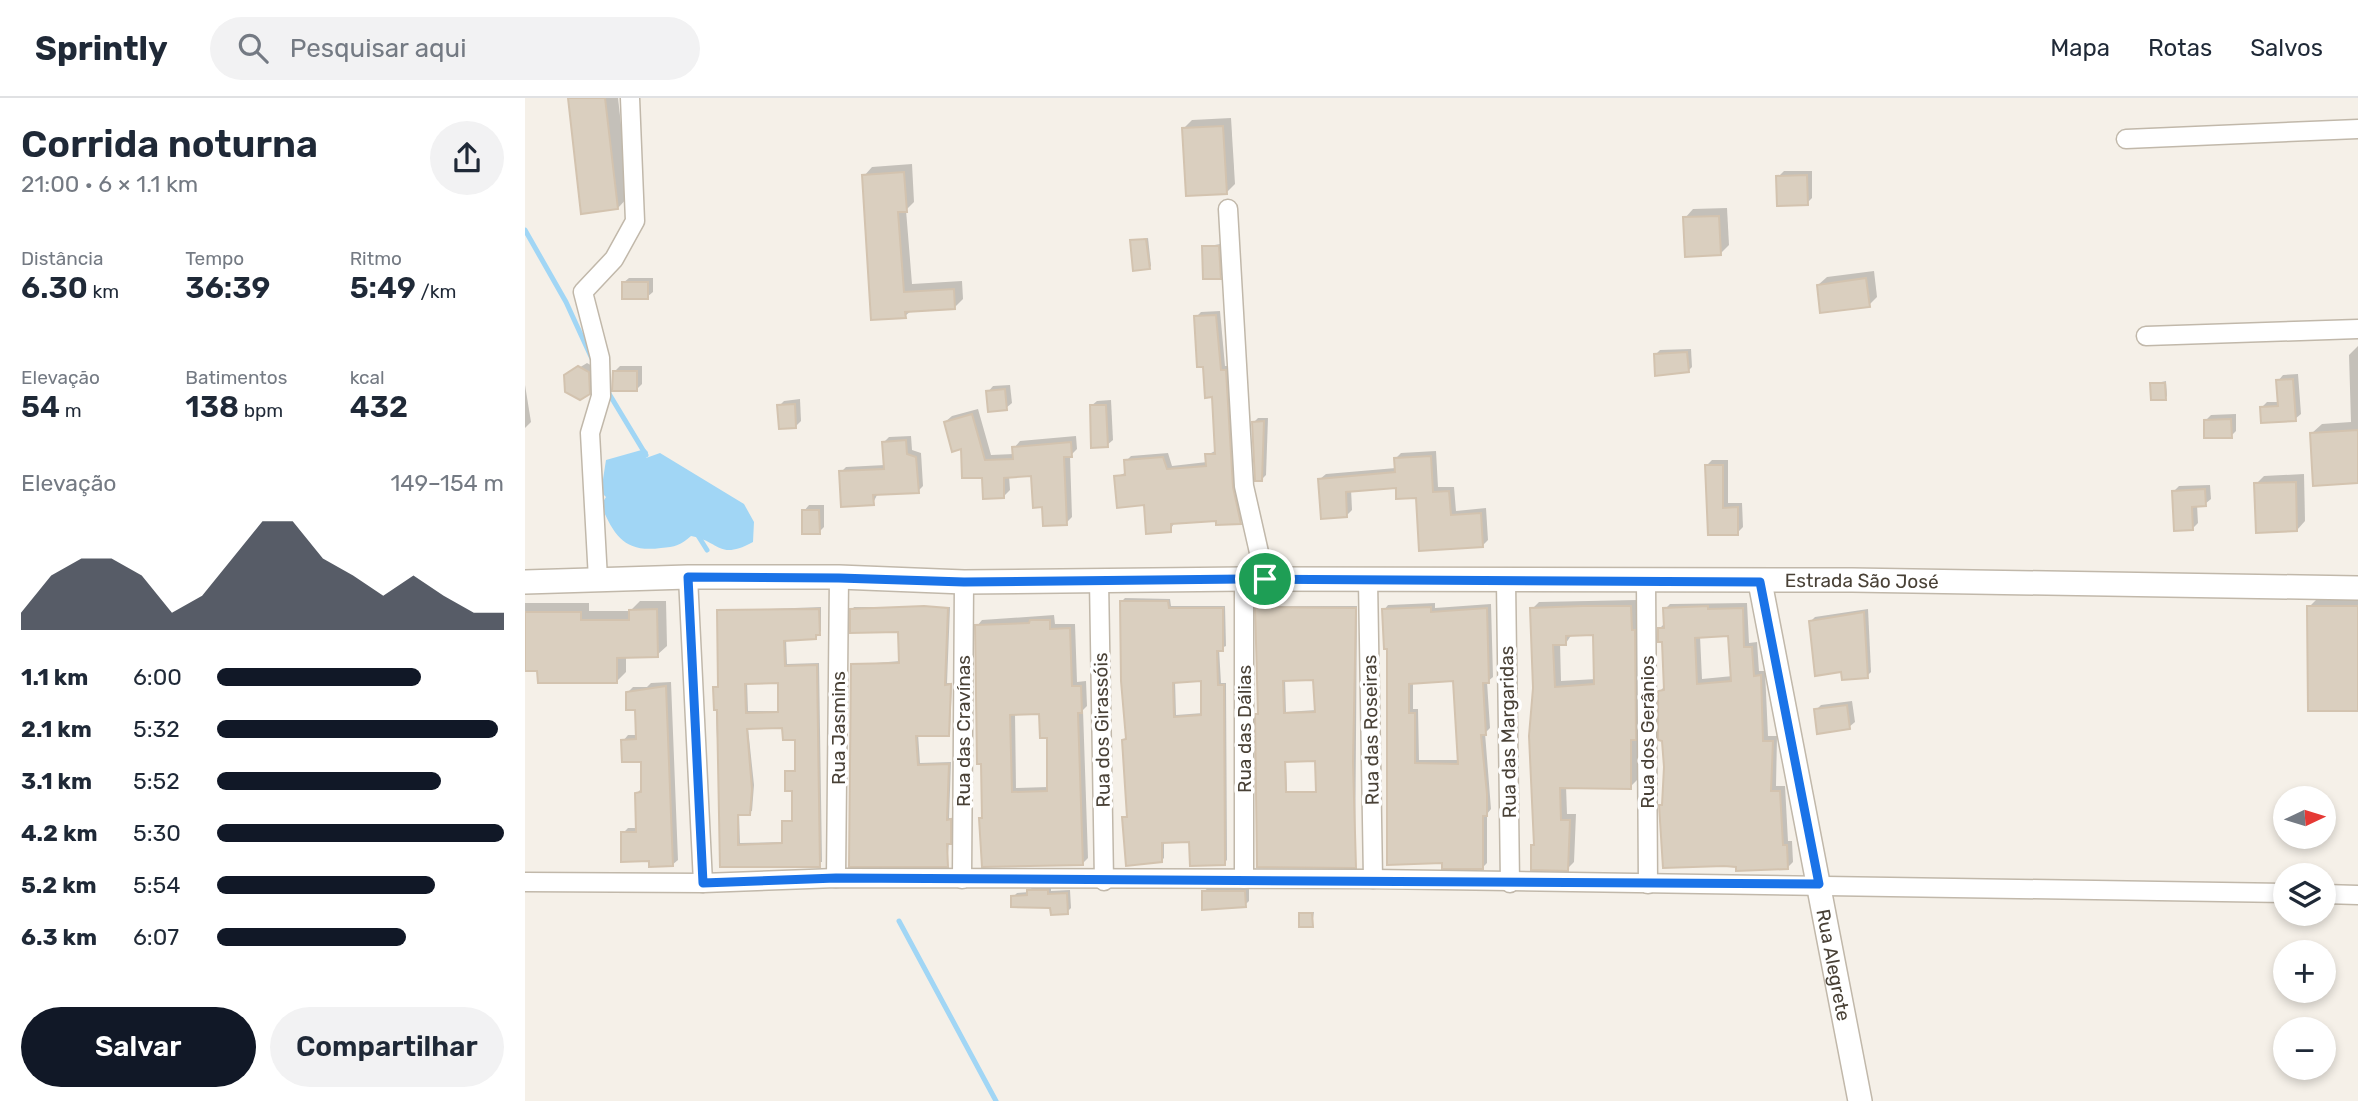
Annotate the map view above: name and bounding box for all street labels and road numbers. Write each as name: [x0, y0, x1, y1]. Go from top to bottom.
street label: Estrada São José: [1785, 568, 1939, 593]
street label: Rua das Margaridas: [1495, 645, 1521, 819]
street label: Rua dos Girassóis: [1089, 652, 1115, 808]
street label: Rua das Cravínas: [952, 655, 975, 807]
street label: Rua das Roseiras: [1358, 655, 1384, 805]
street label: Rua dos Gerânios: [1636, 655, 1659, 809]
street label: Rua das Dálias: [1233, 665, 1256, 793]
street label: Rua Jasmins: [827, 671, 850, 785]
street label: Rua Alegrete: [1812, 907, 1856, 1023]

